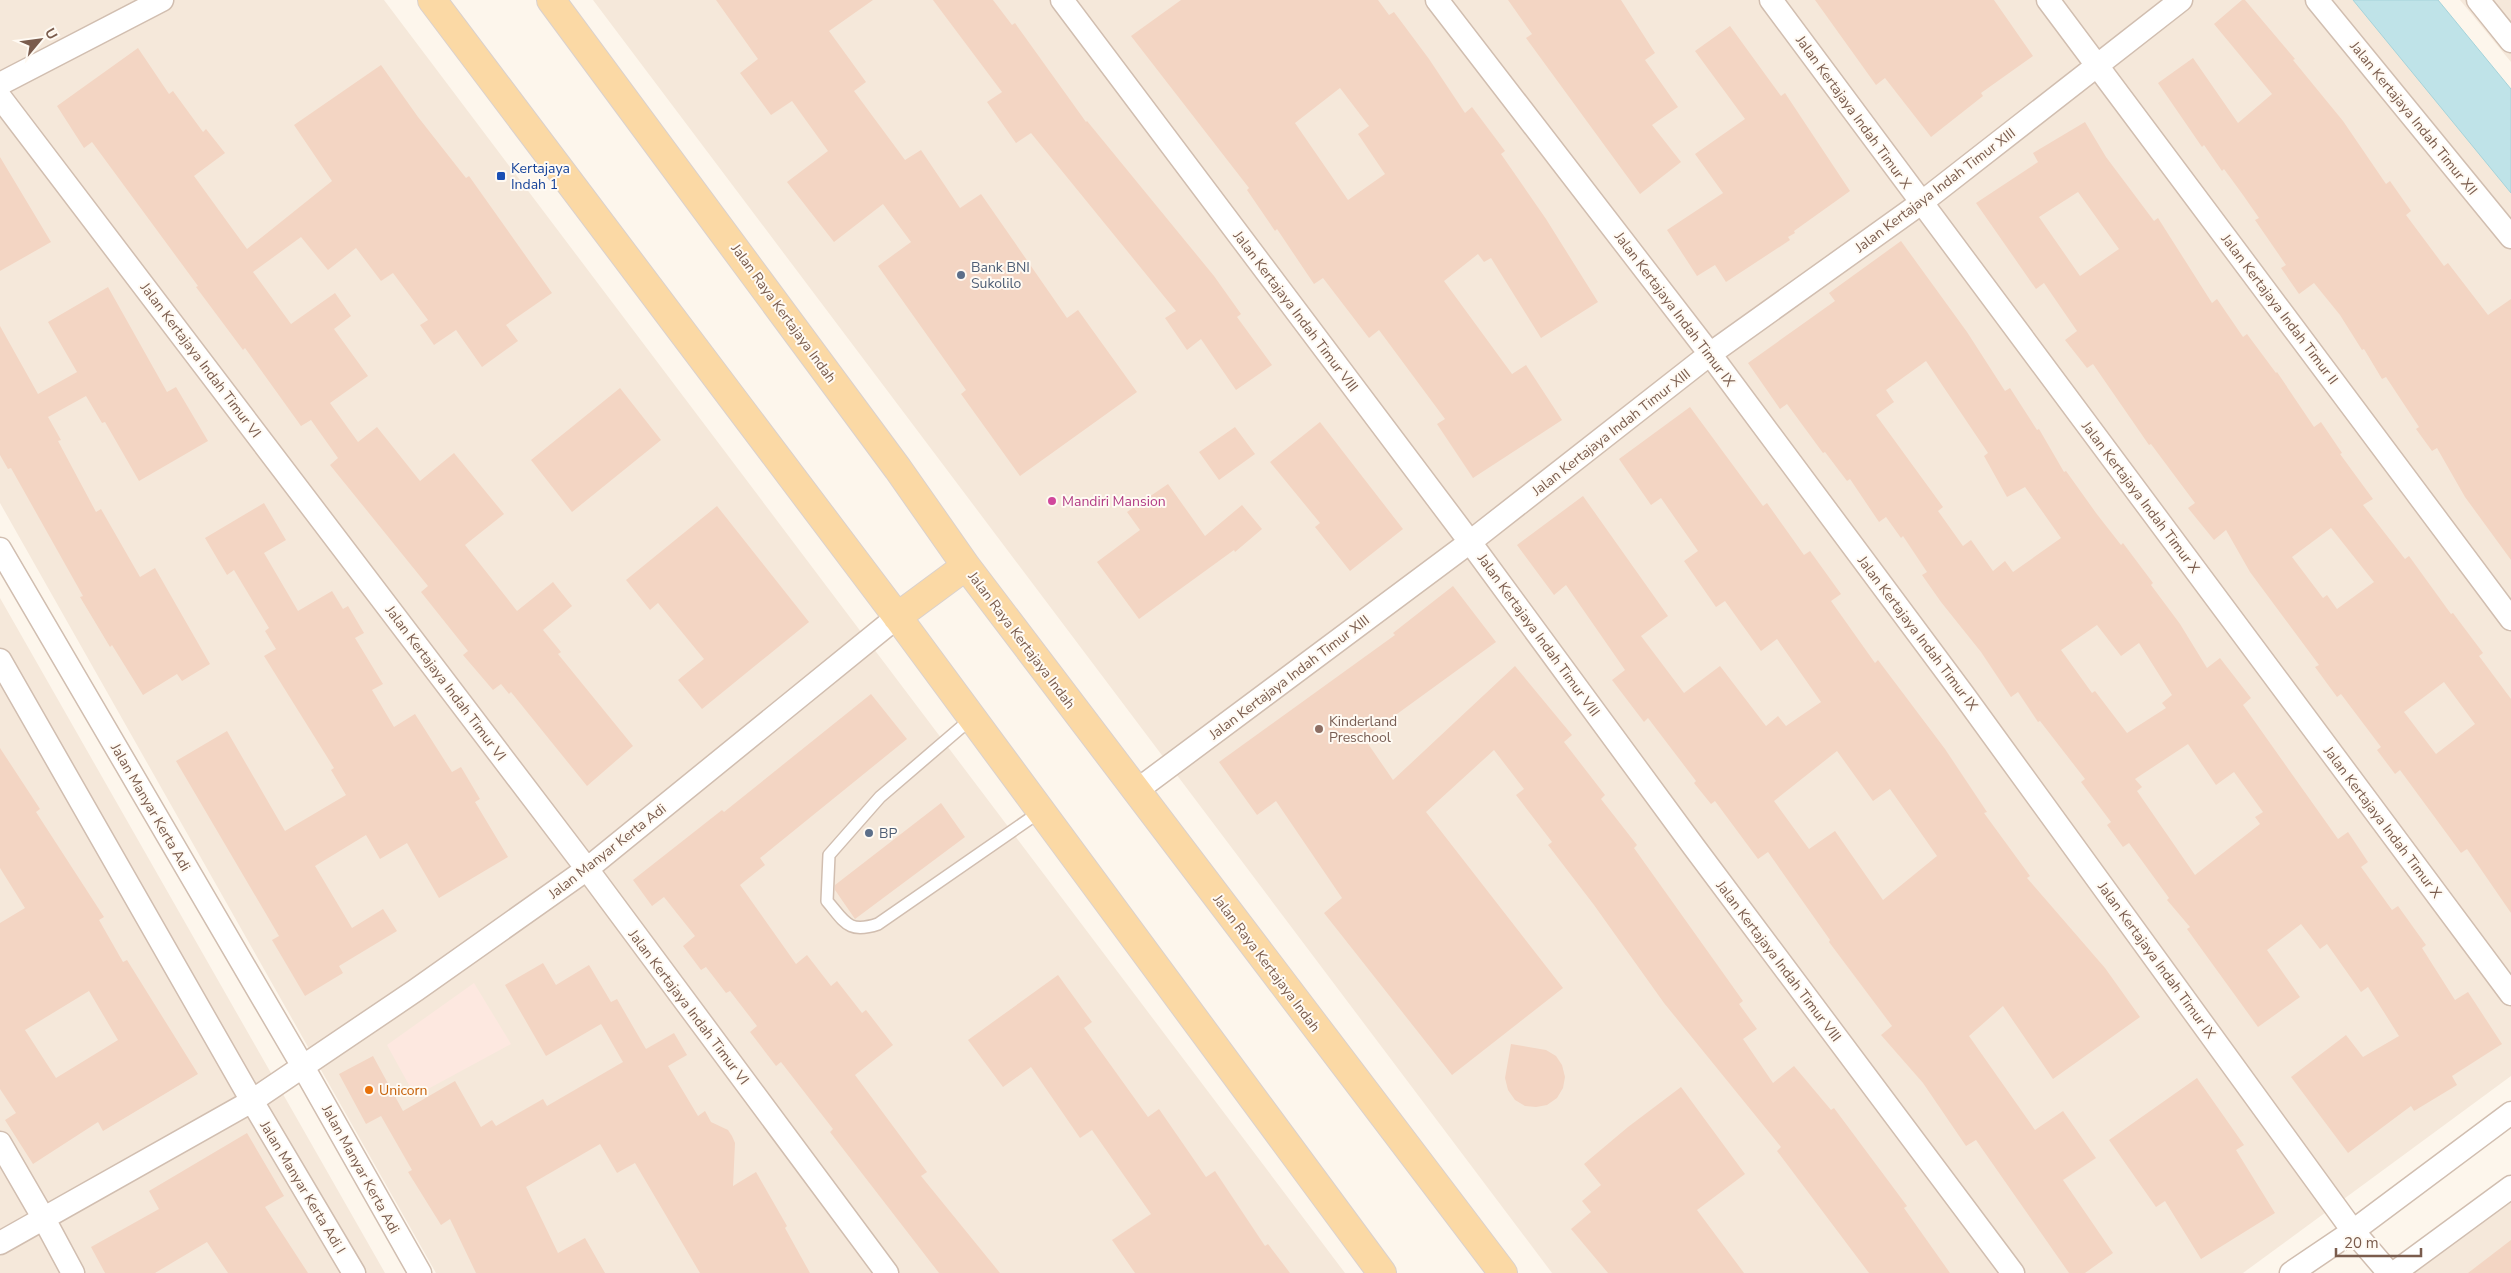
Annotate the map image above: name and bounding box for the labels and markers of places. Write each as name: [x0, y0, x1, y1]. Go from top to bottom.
place label: Kertajaya Indah 1: [511, 159, 570, 194]
marker: Kertajaya Indah 1: [495, 170, 507, 182]
place label: Bank BNI Sukolilo: [971, 258, 1030, 293]
marker: Bank BNI Sukolilo: [955, 269, 967, 281]
place label: Mandiri Mansion: [1062, 492, 1166, 511]
marker: Mandiri Mansion: [1046, 495, 1058, 507]
place label: Kinderland Preschool: [1329, 712, 1397, 747]
marker: Kinderland Preschool: [1313, 723, 1325, 735]
place label: BP: [879, 824, 897, 843]
marker: BP: [863, 827, 875, 839]
place label: Unicorn: [379, 1081, 427, 1100]
marker: Unicorn: [363, 1084, 375, 1096]

